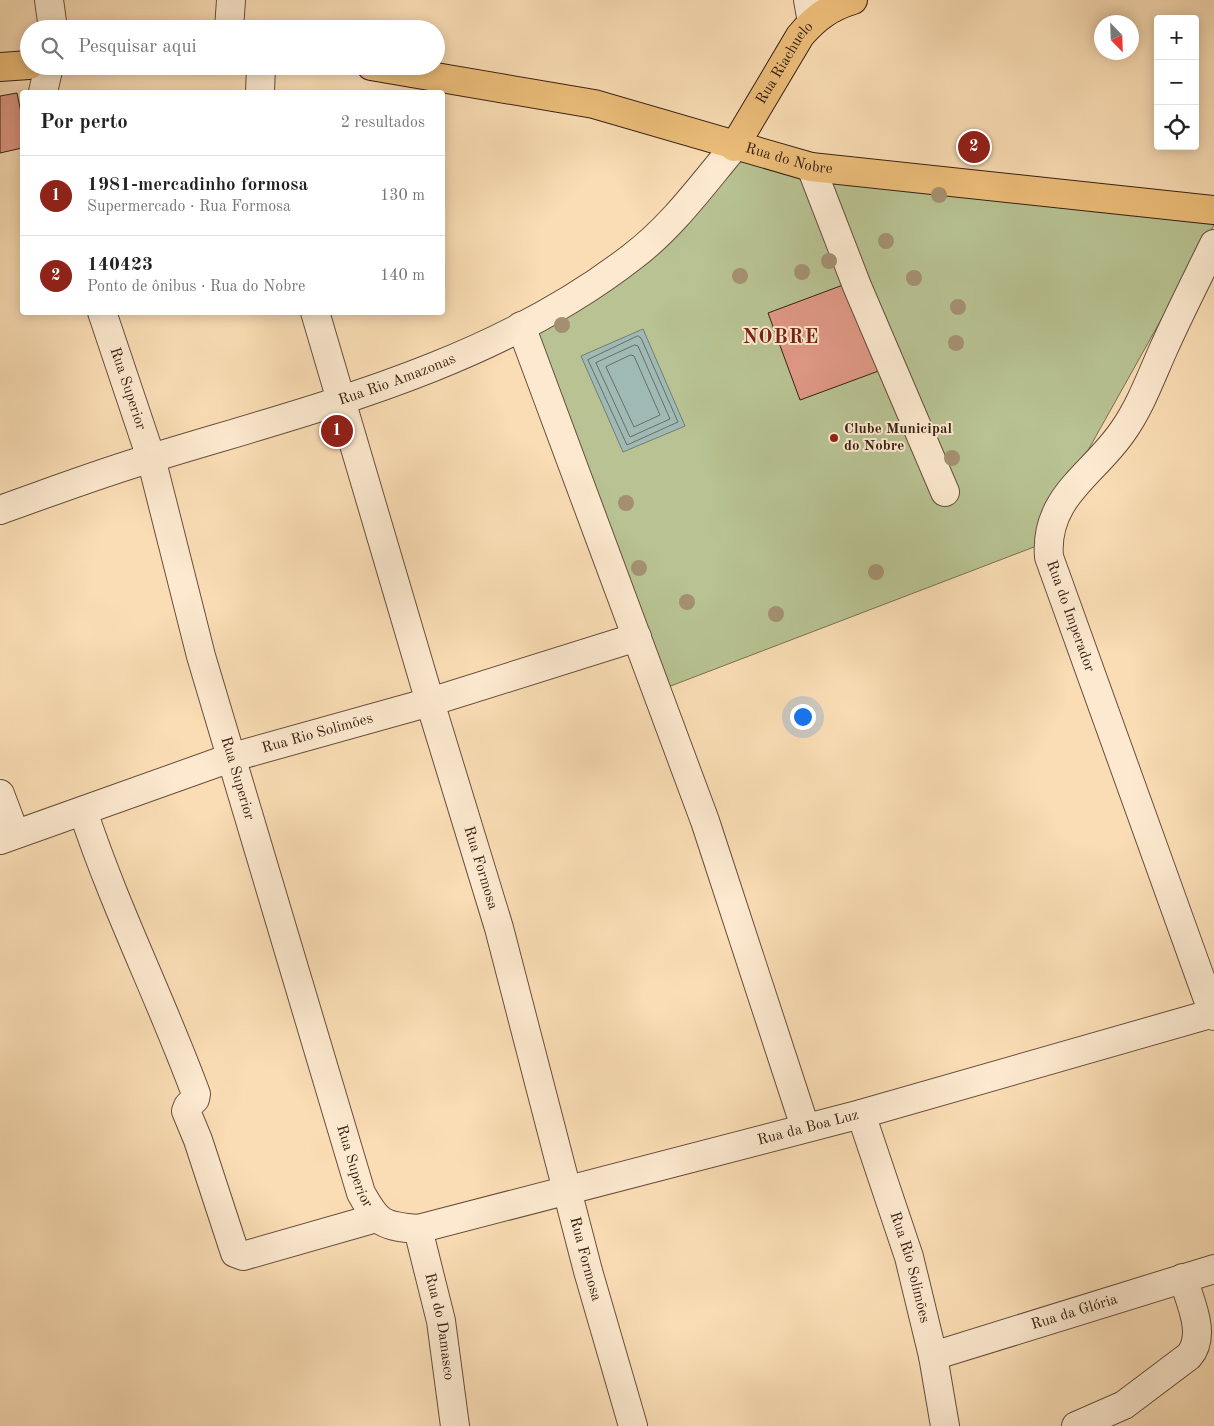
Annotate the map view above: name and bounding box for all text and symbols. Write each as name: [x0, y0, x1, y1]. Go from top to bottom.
north arrow: [1094, 15, 1139, 60]
map controls: [1154, 15, 1199, 150]
button: +: [1154, 15, 1199, 60]
street label: Rua Riachuelo: [754, 19, 816, 107]
search box: [20, 20, 445, 75]
icon: search: [38, 34, 66, 62]
text: Pesquisar aqui: [78, 38, 197, 57]
button: −: [1154, 60, 1199, 105]
button: locate: [1154, 105, 1199, 150]
text: Por perto: [40, 112, 128, 133]
text: 2 resultados: [341, 115, 425, 131]
pin: 2: [958, 128, 990, 166]
street label: Rua do Nobre: [744, 141, 833, 177]
text: 1981-mercadinho formosa: [87, 176, 308, 195]
text: 1: [51, 188, 61, 204]
text: 130 m: [380, 188, 425, 204]
text: Supermercado · Rua Formosa: [87, 199, 291, 215]
text: 140423: [87, 256, 153, 275]
text: 2: [51, 268, 61, 284]
text: 140 m: [380, 268, 425, 284]
text: Ponto de ônibus · Rua do Nobre: [87, 279, 305, 295]
district label: NOBRE: [743, 328, 819, 348]
street label: Rua Superior: [107, 346, 149, 432]
street label: Rua Rio Amazonas: [337, 351, 458, 408]
pin: 1: [321, 412, 353, 450]
place label: Clube Municipal do Nobre: [844, 422, 953, 454]
marker: Clube Municipal do Nobre: [828, 432, 840, 444]
street label: Rua do Imperador: [1043, 558, 1097, 674]
your location: [790, 704, 816, 730]
street label: Rua Rio Solimões: [260, 711, 375, 756]
street label: Rua Superior: [218, 735, 257, 822]
street label: Rua Formosa: [461, 824, 501, 912]
street label: Rua da Boa Luz: [756, 1107, 860, 1148]
street label: Rua Superior: [334, 1123, 375, 1210]
street label: Rua Rio Solimões: [887, 1210, 932, 1324]
street label: Rua Formosa: [567, 1215, 604, 1303]
street label: Rua do Damasco: [422, 1271, 456, 1381]
street label: Rua da Glória: [1029, 1292, 1120, 1333]

